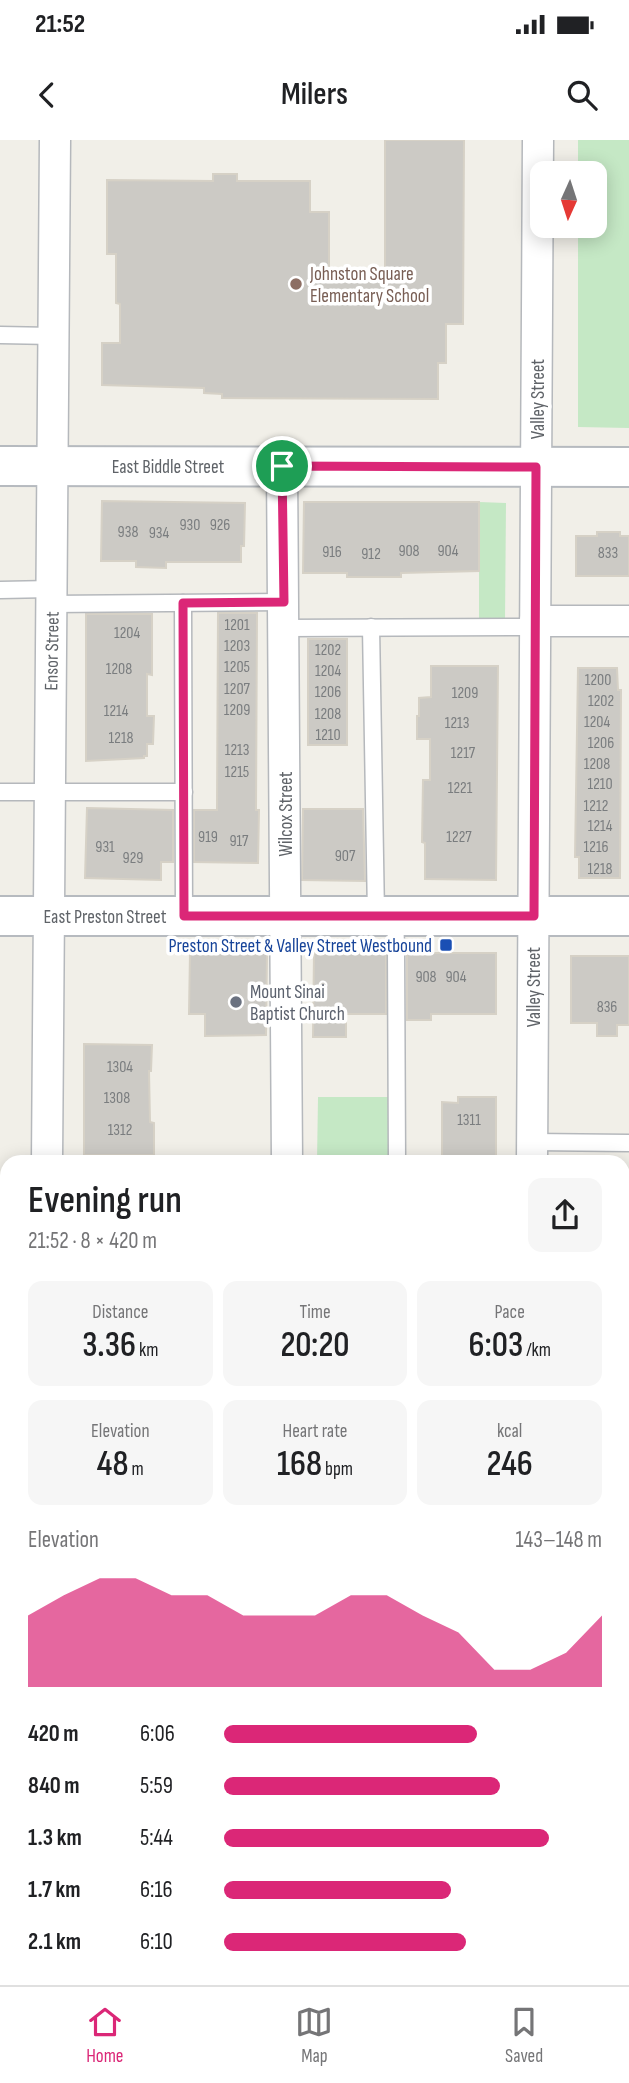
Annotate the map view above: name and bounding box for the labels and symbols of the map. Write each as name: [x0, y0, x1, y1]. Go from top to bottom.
north arrow: [530, 161, 607, 238]
place label: Johnston Square Elementary School: [309, 263, 429, 308]
marker: Johnston Square Elementary School: [288, 276, 304, 292]
street label: Valley Street: [527, 359, 550, 439]
pin: [252, 436, 312, 496]
street label: East Biddle Street: [112, 456, 225, 479]
house number: 930: [180, 516, 200, 535]
house number: 926: [210, 516, 230, 535]
house number: 938: [118, 523, 138, 542]
house number: 934: [149, 524, 170, 543]
house number: 908: [398, 542, 420, 561]
house number: 904: [438, 542, 459, 561]
house number: 916: [322, 543, 342, 562]
house number: 833: [598, 544, 618, 563]
house number: 912: [361, 545, 381, 564]
street label: Ensor Street: [40, 611, 65, 691]
house number: 1201: [224, 616, 250, 635]
house number: 1204: [114, 624, 140, 643]
house number: 1203: [224, 637, 250, 656]
house number: 1202: [315, 641, 341, 660]
house number: 1205: [224, 658, 250, 677]
house number: 1208: [106, 660, 132, 679]
house number: 1204: [315, 662, 341, 681]
house number: 1200: [585, 671, 611, 690]
house number: 1207: [224, 680, 251, 699]
house number: 1206: [315, 683, 341, 702]
house number: 1209: [452, 684, 478, 703]
house number: 1202: [588, 692, 614, 711]
house number: 1209: [224, 701, 250, 720]
house number: 1214: [104, 702, 129, 721]
house number: 1208: [315, 705, 341, 724]
house number: 1204: [584, 713, 610, 732]
house number: 1213: [445, 714, 469, 733]
house number: 1210: [315, 726, 341, 745]
house number: 1218: [108, 729, 134, 748]
house number: 1206: [588, 734, 614, 753]
house number: 1213: [225, 741, 249, 760]
house number: 1217: [451, 744, 476, 763]
house number: 1208: [584, 755, 610, 774]
house number: 1215: [225, 763, 249, 782]
street label: Wilcox Street: [275, 771, 298, 856]
house number: 1210: [587, 775, 613, 794]
house number: 1221: [448, 779, 473, 798]
house number: 1212: [584, 797, 608, 816]
house number: 1214: [588, 817, 613, 836]
house number: 919: [198, 828, 218, 847]
house number: 1227: [446, 828, 472, 847]
house number: 917: [229, 832, 249, 851]
house number: 931: [95, 838, 115, 857]
house number: 1216: [583, 838, 609, 857]
house number: 907: [335, 847, 356, 866]
house number: 929: [123, 849, 143, 868]
house number: 1218: [587, 860, 613, 879]
street label: East Preston Street: [44, 906, 167, 929]
place label: Preston Street & Valley Street Westbound: [169, 935, 432, 958]
marker: Preston Street & Valley Street Westbound: [438, 937, 454, 953]
street label: Valley Street: [523, 947, 546, 1027]
house number: 908: [415, 968, 437, 987]
house number: 904: [446, 968, 467, 987]
place label: Mount Sinai Baptist Church: [250, 981, 345, 1026]
marker: Mount Sinai Baptist Church: [228, 994, 244, 1010]
house number: 836: [597, 998, 617, 1017]
house number: 1304: [107, 1058, 133, 1077]
house number: 1308: [104, 1089, 130, 1108]
house number: 1311: [457, 1111, 481, 1130]
house number: 1312: [108, 1121, 132, 1140]

